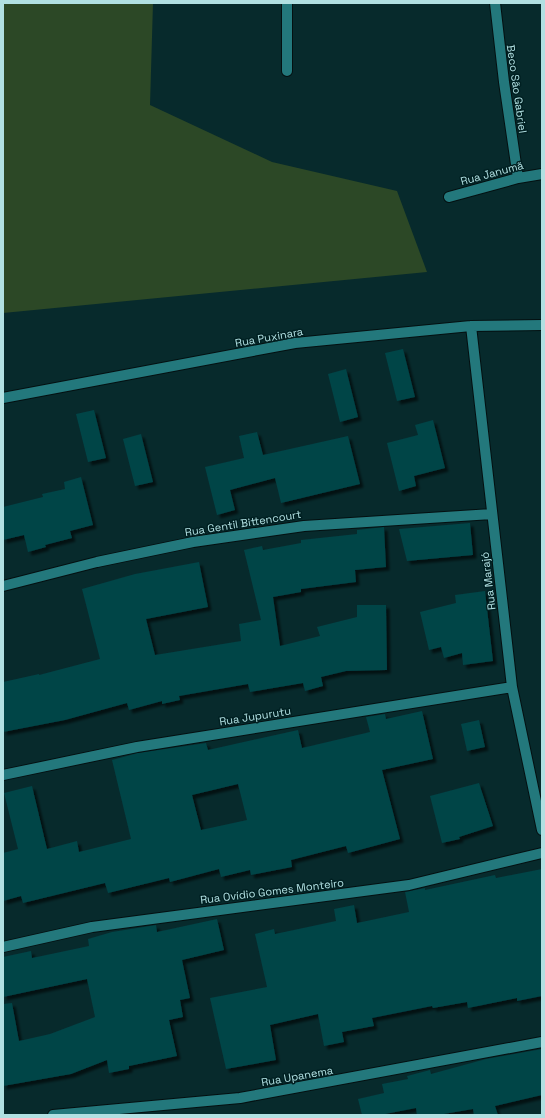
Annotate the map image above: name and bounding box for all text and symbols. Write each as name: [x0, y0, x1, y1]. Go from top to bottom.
street label: Beco São Gabriel: [504, 44, 530, 134]
street label: Rua Janumã: [459, 158, 526, 188]
street label: Rua Puxinara: [234, 324, 305, 350]
street label: Rua Gentil Bittencourt: [184, 507, 302, 539]
street label: Rua Marajó: [477, 551, 499, 611]
street label: Rua Jupurutu: [218, 703, 292, 729]
street label: Rua Ovídio Gomes Monteiro: [199, 875, 345, 907]
street label: Rua Upanema: [260, 1063, 335, 1089]

